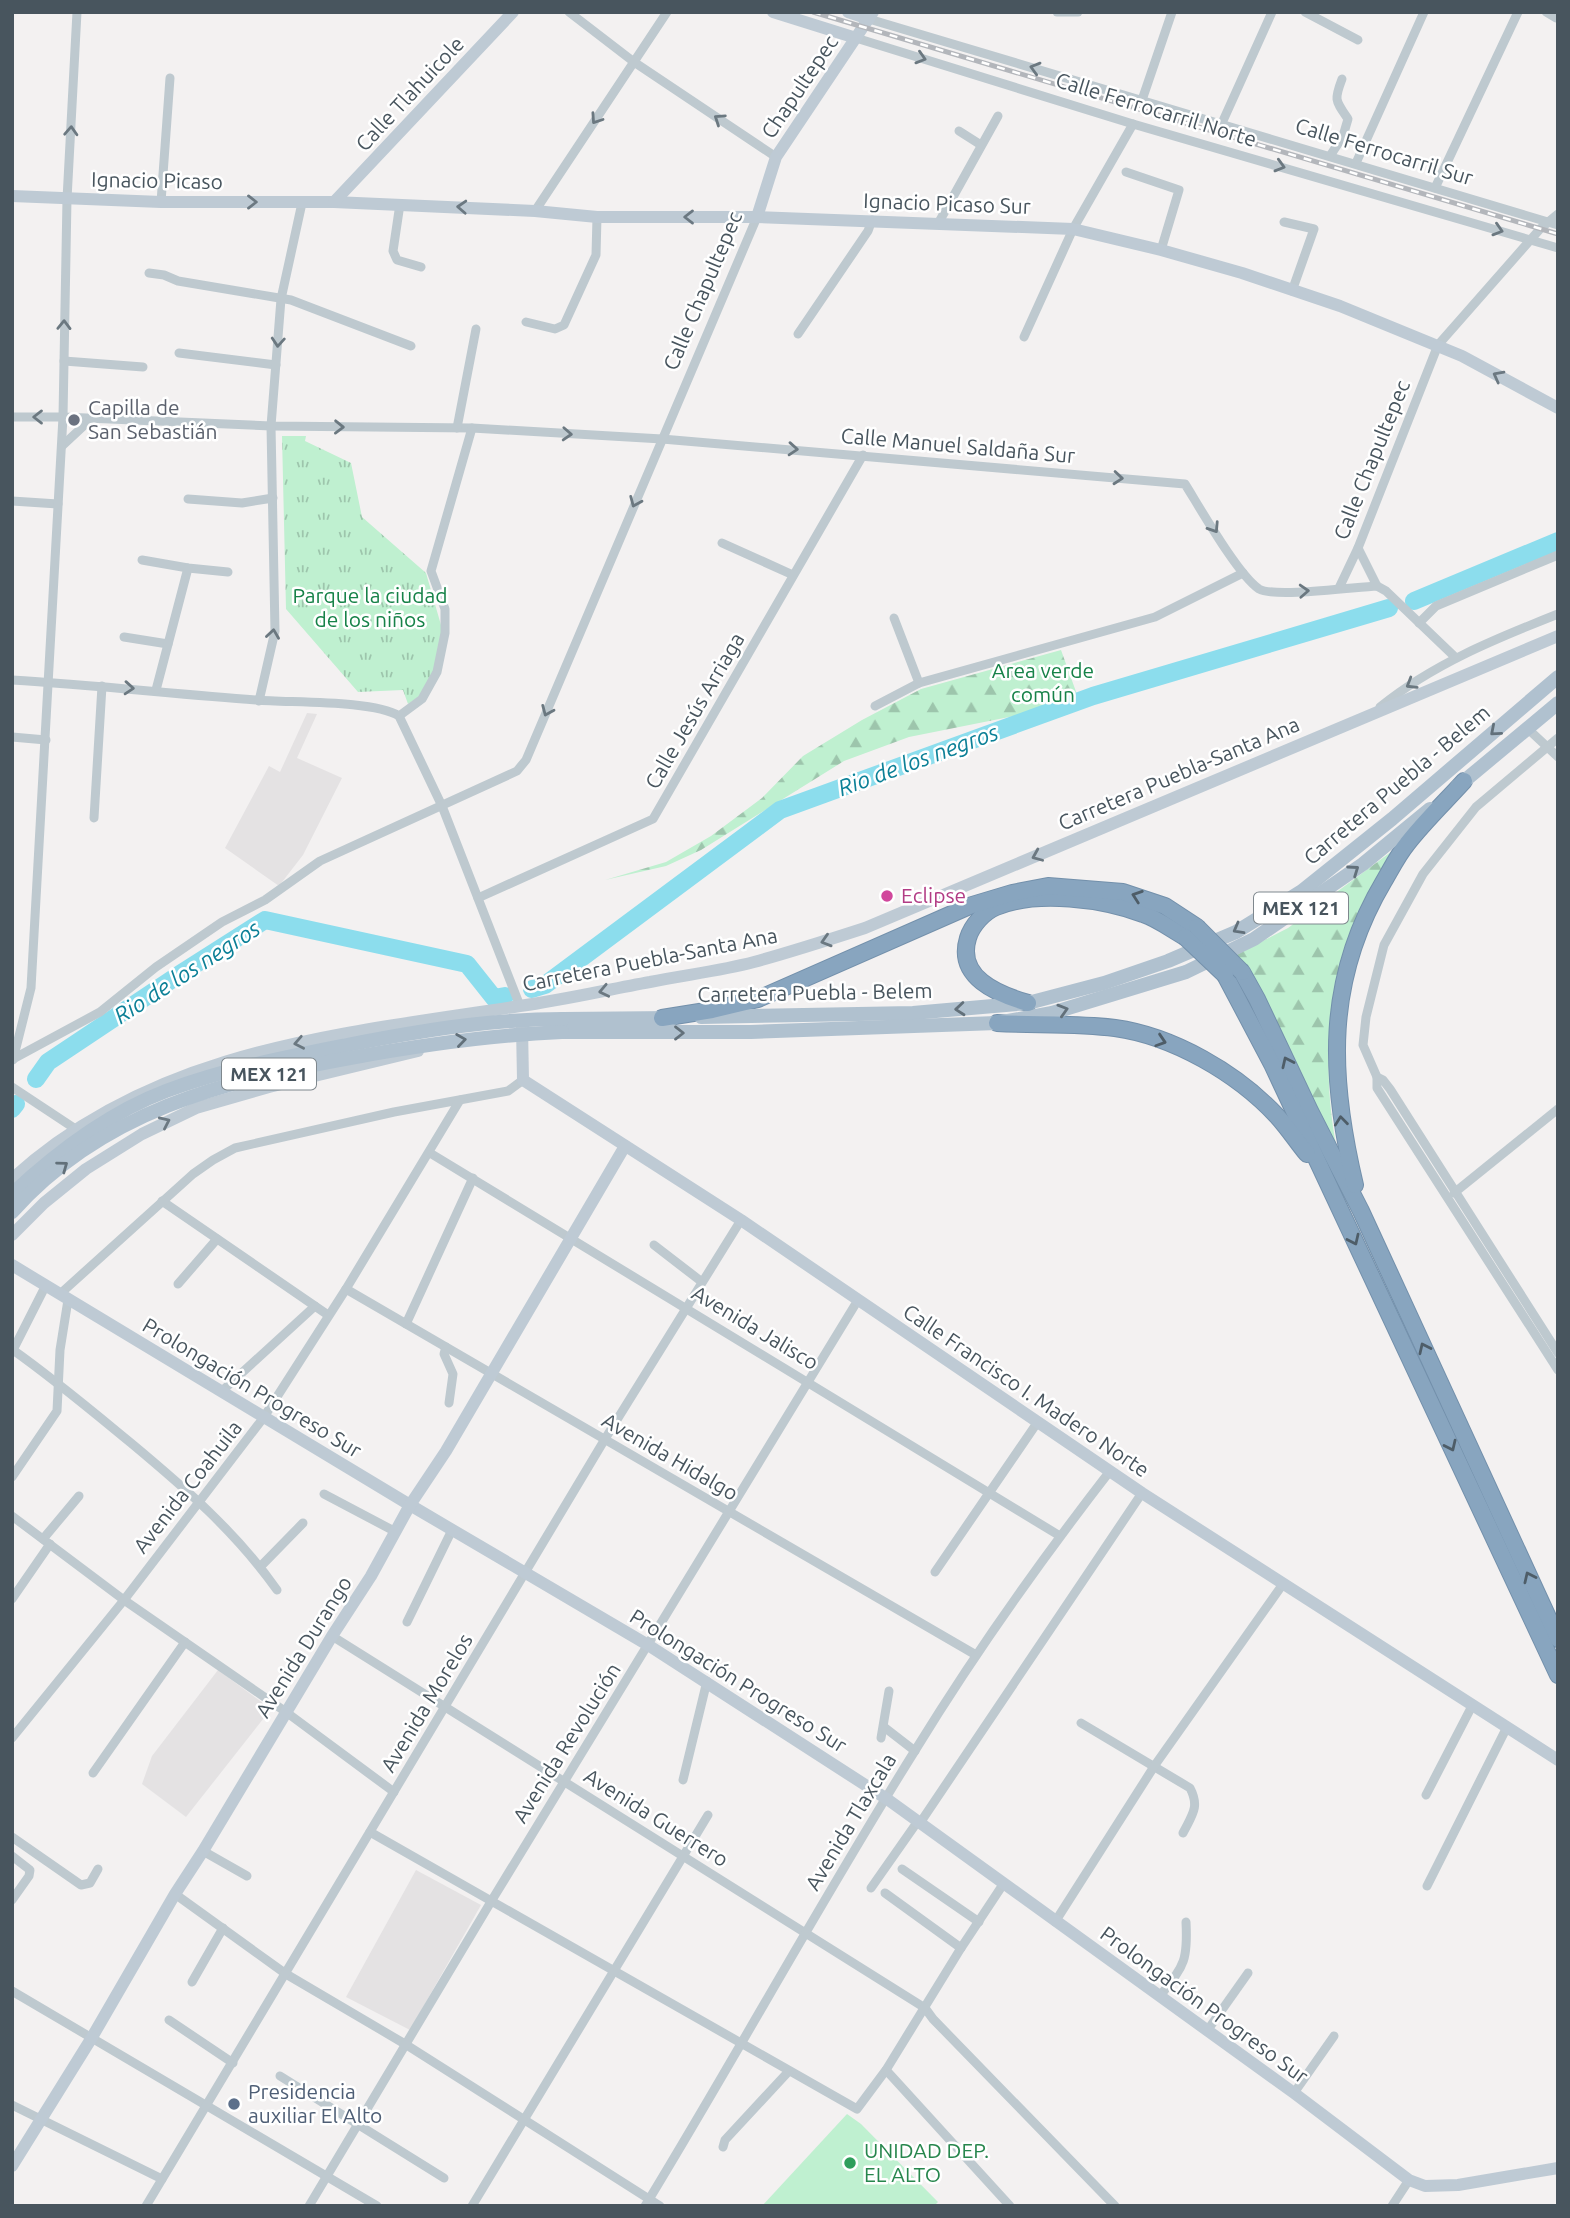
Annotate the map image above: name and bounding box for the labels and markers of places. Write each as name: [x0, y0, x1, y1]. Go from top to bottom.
place label: Capilla de San Sebastián: [88, 395, 218, 443]
marker: Capilla de San Sebastián: [66, 412, 82, 428]
place label: Eclipse: [901, 883, 966, 907]
marker: Eclipse: [879, 888, 895, 904]
place label: Presidencia auxiliar El Alto: [248, 2079, 382, 2127]
marker: Presidencia auxiliar El Alto: [226, 2096, 242, 2112]
place label: UNIDAD DEP. EL ALTO: [864, 2138, 989, 2186]
marker: UNIDAD DEP. EL ALTO: [842, 2155, 858, 2171]

